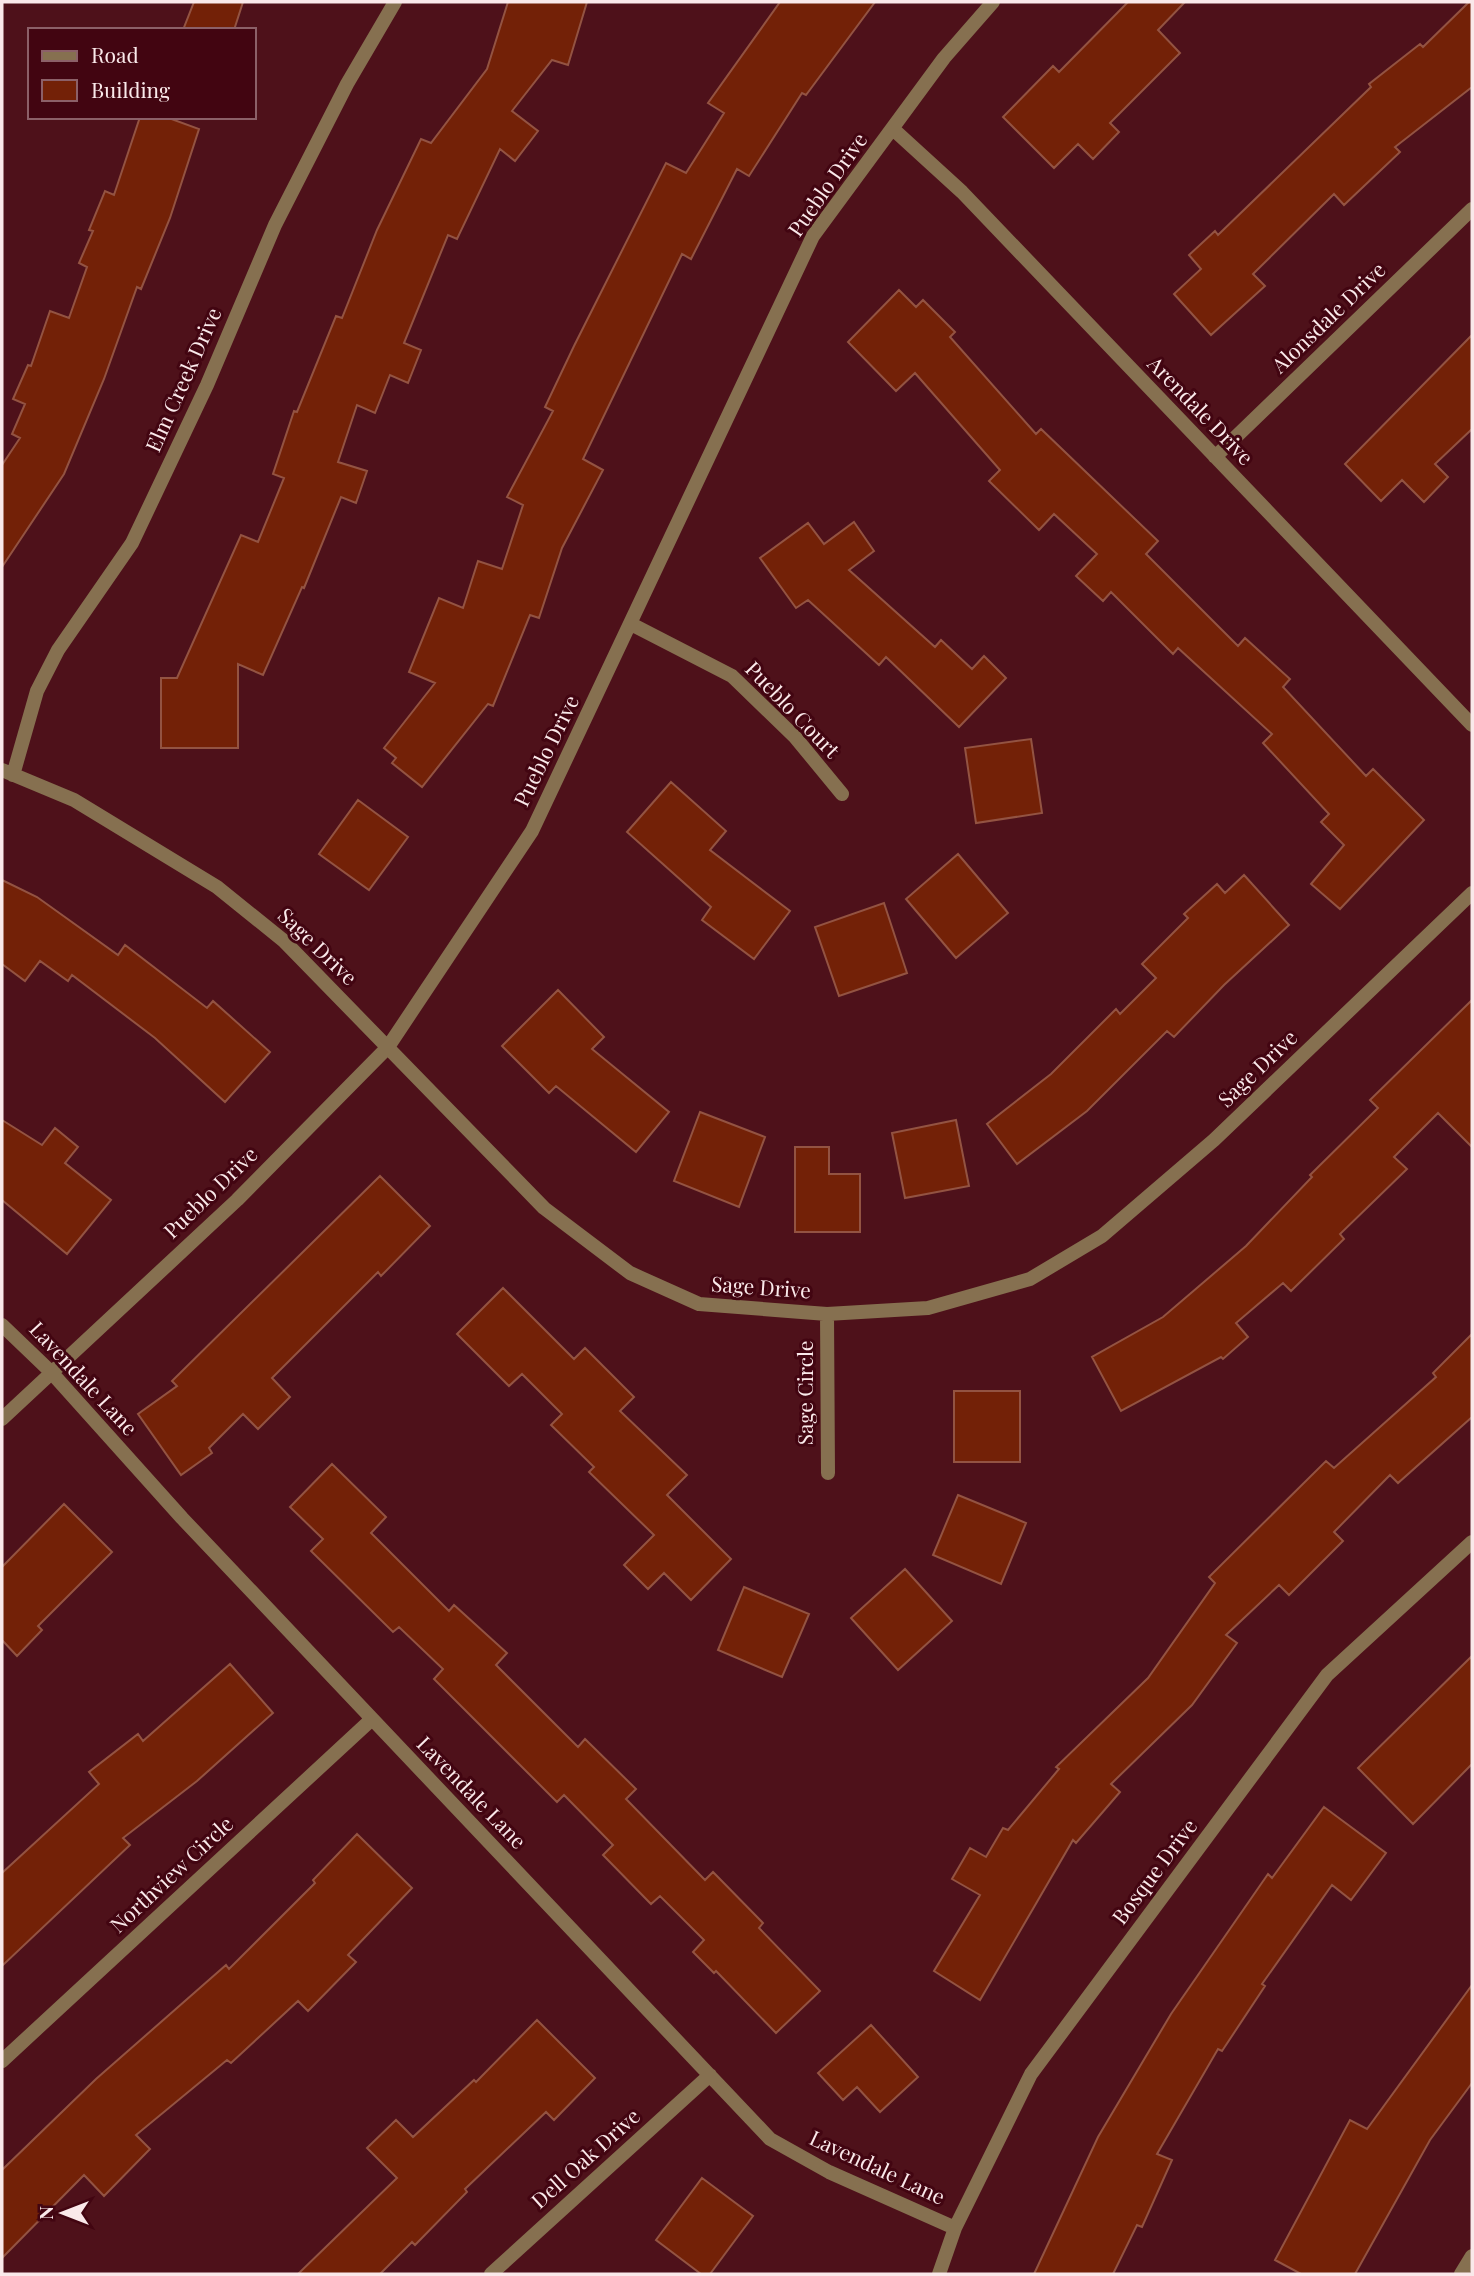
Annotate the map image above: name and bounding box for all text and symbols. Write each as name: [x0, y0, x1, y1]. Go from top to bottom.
legend: [28, 28, 256, 119]
text: Road: [91, 40, 139, 68]
text: Building: [91, 75, 170, 103]
street label: Pueblo Drive: [780, 126, 872, 241]
street label: Alonsdale Drive: [1264, 255, 1391, 379]
street label: Elm Creek Drive: [138, 303, 227, 456]
street label: Arendale Drive: [1142, 348, 1260, 470]
street label: Pueblo Court: [740, 654, 847, 763]
street label: Pueblo Drive: [506, 690, 584, 810]
street label: Sage Drive: [273, 901, 364, 990]
street label: Sage Drive: [1211, 1023, 1302, 1112]
street label: Pueblo Drive: [156, 1140, 263, 1244]
street label: Sage Drive: [710, 1269, 812, 1303]
street label: Lavendale Lane: [24, 1315, 145, 1441]
street label: Sage Circle: [790, 1341, 818, 1445]
street label: Lavendale Lane: [412, 1729, 533, 1854]
street label: Northview Circle: [103, 1809, 238, 1938]
street label: Bosque Drive: [1105, 1812, 1202, 1929]
street label: Dell Oak Drive: [524, 2101, 645, 2214]
street label: Lavendale Lane: [806, 2123, 950, 2210]
north arrow: [28, 2178, 98, 2248]
text: N: [32, 2206, 58, 2220]

